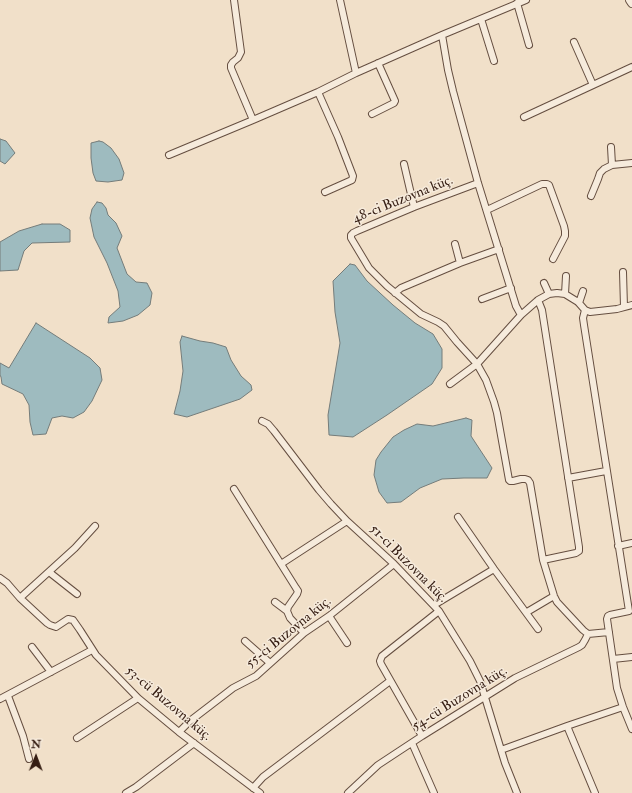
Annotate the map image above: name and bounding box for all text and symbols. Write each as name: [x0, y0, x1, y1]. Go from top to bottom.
street label: 48-ci Buzovna küç.: [351, 172, 455, 228]
street label: 51-ci Buzovna küç.: [366, 522, 450, 606]
street label: 55-ci Buzovna küç.: [243, 594, 335, 672]
street label: 53-cü Buzovna küç.: [122, 663, 214, 745]
street label: 54-cü Buzovna küç.: [409, 663, 511, 735]
north arrow: [16, 737, 56, 777]
text: N: [31, 738, 41, 751]

